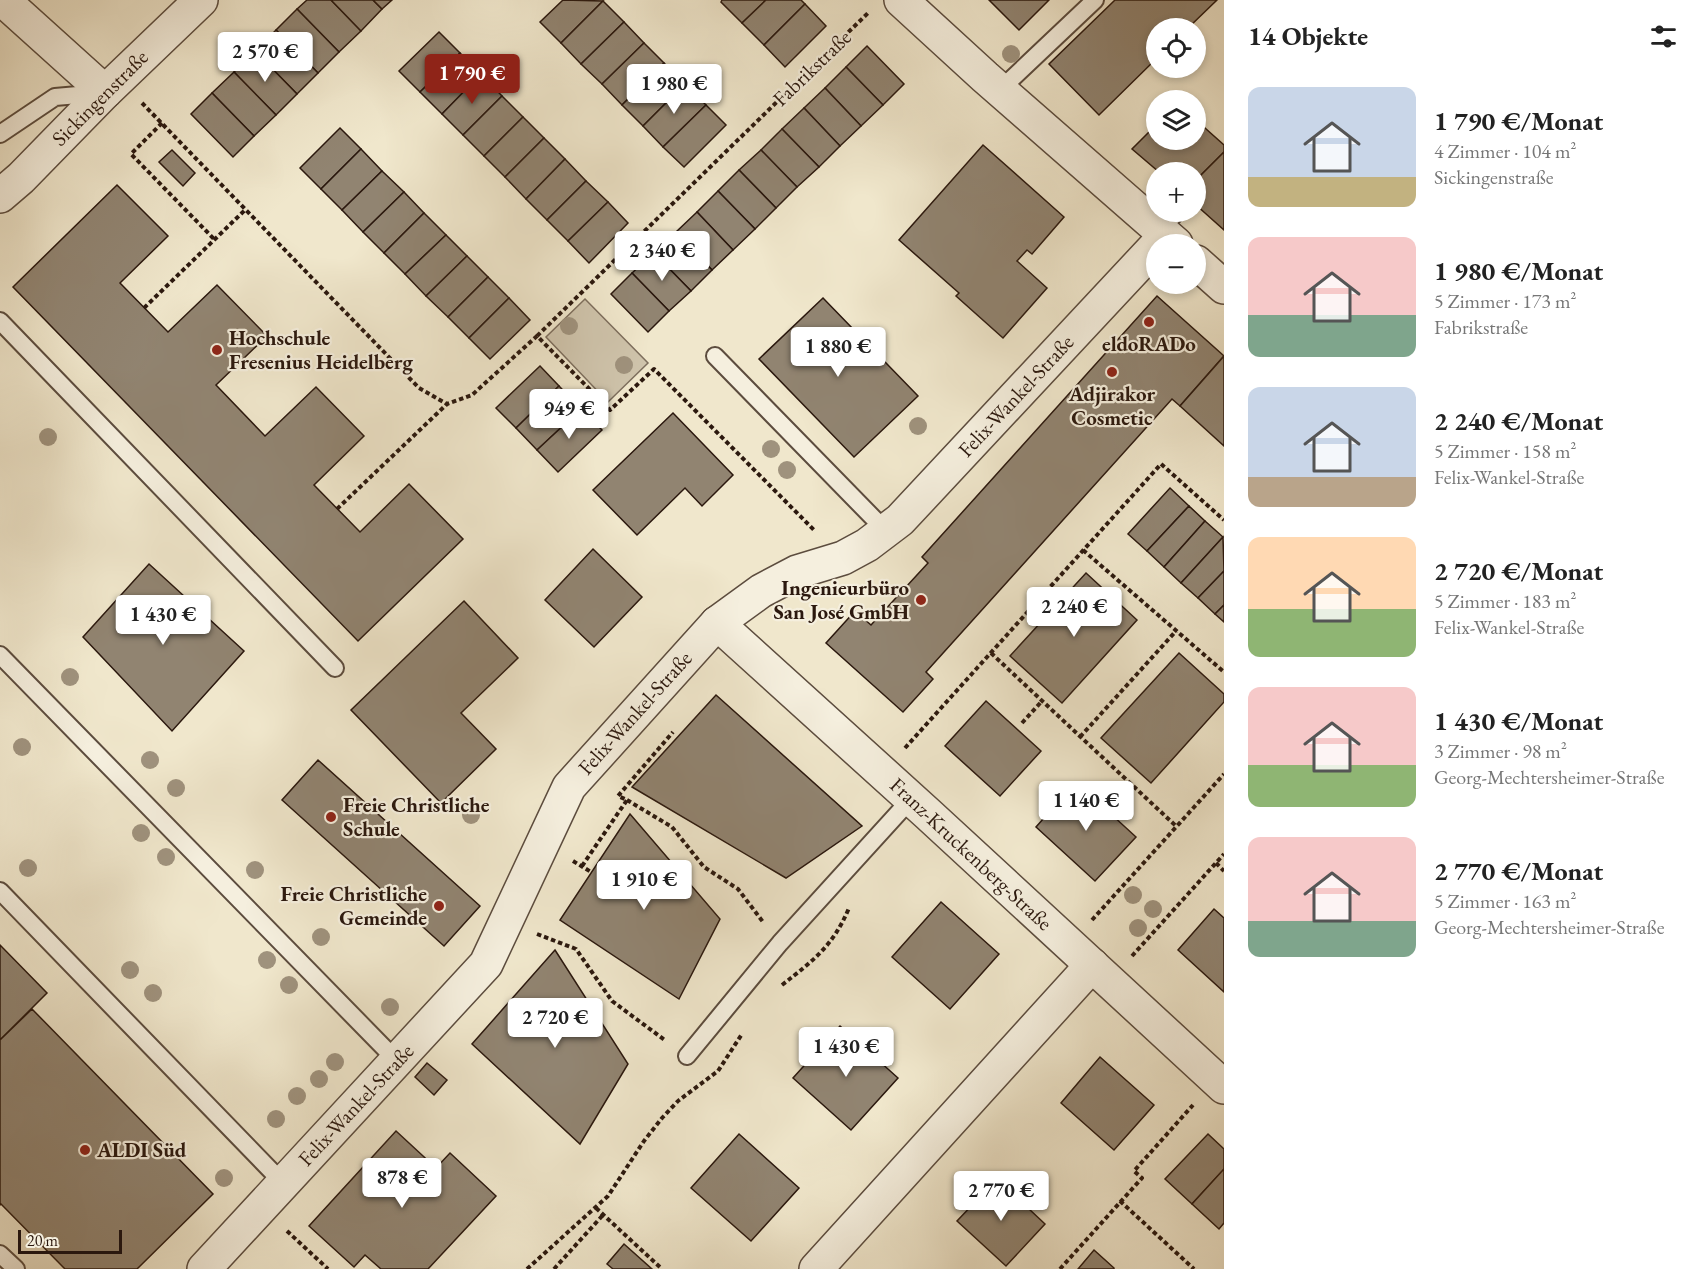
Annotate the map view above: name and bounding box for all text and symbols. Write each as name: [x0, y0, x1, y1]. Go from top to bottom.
map controls: [1146, 18, 1206, 294]
button: locate: [1146, 18, 1206, 78]
text: 14 Objekte: [1248, 19, 1368, 53]
icon: filters: [1647, 20, 1680, 53]
street label: Fabrikstraße: [767, 24, 857, 112]
pin: 2 570 €: [210, 32, 320, 83]
text: 2 570 €: [232, 38, 298, 64]
street label: Sickingenstraße: [46, 44, 154, 152]
pin: 1 790 €: [417, 54, 527, 105]
text: 1 790 €: [439, 60, 505, 86]
pin: 1 980 €: [619, 64, 729, 115]
text: 1 980 €: [641, 70, 707, 96]
button: layers: [1146, 90, 1206, 150]
text: 1 790 €/Monat: [1434, 104, 1603, 138]
icon: home: [1296, 111, 1368, 183]
text: 4 Zimmer · 104 m²: [1434, 138, 1577, 164]
button: +: [1146, 162, 1206, 222]
text: Sickingenstraße: [1434, 164, 1554, 190]
pin: 2 340 €: [607, 231, 717, 282]
button: −: [1146, 234, 1206, 294]
text: 2 340 €: [629, 237, 695, 263]
text: 1 980 €/Monat: [1434, 254, 1603, 288]
icon: home: [1296, 261, 1368, 333]
text: 5 Zimmer · 173 m²: [1434, 288, 1577, 314]
text: Fabrikstraße: [1434, 314, 1528, 340]
marker: eldoRADo: [1142, 315, 1156, 329]
place label: Hochschule Fresenius Heidelberg: [229, 324, 414, 375]
pin: 1 880 €: [783, 327, 893, 378]
street label: Felix-Wankel-Straße: [952, 329, 1079, 463]
place label: eldoRADo: [1102, 330, 1196, 357]
text: 1 880 €: [805, 333, 871, 359]
marker: Hochschule Fresenius Heidelberg: [210, 343, 224, 357]
marker: Adjirakor Cosmetic: [1105, 365, 1119, 379]
place label: Adjirakor Cosmetic: [1068, 380, 1155, 431]
pin: 949 €: [527, 389, 611, 440]
text: 949 €: [543, 395, 595, 421]
text: 2 240 €/Monat: [1434, 404, 1603, 438]
icon: home: [1296, 411, 1368, 483]
text: 5 Zimmer · 158 m²: [1434, 438, 1577, 464]
text: Felix-Wankel-Straße: [1434, 464, 1584, 490]
text: 2 720 €/Monat: [1434, 554, 1603, 588]
icon: home: [1296, 561, 1368, 633]
place label: Ingenieurbüro San José GmbH: [773, 574, 909, 625]
pin: 2 240 €: [1019, 587, 1129, 638]
text: 5 Zimmer · 183 m²: [1434, 588, 1577, 614]
marker: Ingenieurbüro San José GmbH: [914, 593, 928, 607]
text: 2 240 €: [1041, 593, 1107, 619]
pin: 1 430 €: [108, 595, 218, 646]
text: 1 430 €: [130, 601, 196, 627]
text: Felix-Wankel-Straße: [1434, 614, 1584, 640]
street label: Felix-Wankel-Straße: [572, 645, 697, 780]
text: 1 430 €/Monat: [1434, 704, 1603, 738]
icon: home: [1296, 711, 1368, 783]
text: 3 Zimmer · 98 m²: [1434, 738, 1567, 764]
text: Georg-Mechtersheimer-Straße: [1434, 764, 1664, 790]
street label: Franz-Kruckenberg-Straße: [884, 771, 1058, 936]
pin: 1 140 €: [1031, 781, 1141, 832]
text: 1 140 €: [1053, 787, 1119, 813]
place label: Freie Christliche Schule: [343, 791, 490, 842]
marker: Freie Christliche Schule: [324, 810, 338, 824]
text: 2 770 €/Monat: [1434, 854, 1603, 888]
pin: 1 910 €: [589, 860, 699, 911]
icon: home: [1296, 861, 1368, 933]
text: 1 910 €: [611, 866, 677, 892]
place label: Freie Christliche Gemeinde: [281, 880, 427, 931]
text: 5 Zimmer · 163 m²: [1434, 888, 1577, 914]
marker: Freie Christliche Gemeinde: [432, 899, 446, 913]
text: Georg-Mechtersheimer-Straße: [1434, 914, 1664, 940]
pin: 2 720 €: [500, 998, 610, 1049]
text: 2 720 €: [522, 1004, 588, 1030]
pin: 1 430 €: [791, 1027, 901, 1078]
text: 1 430 €: [813, 1033, 879, 1059]
street label: Felix-Wankel-Straße: [292, 1038, 419, 1172]
place label: ALDI Süd: [96, 1136, 187, 1163]
marker: ALDI Süd: [78, 1143, 92, 1157]
pin: 878 €: [360, 1158, 444, 1209]
text: 878 €: [376, 1164, 428, 1190]
pin: 2 770 €: [946, 1171, 1056, 1222]
text: 2 770 €: [968, 1177, 1034, 1203]
scale bar: [18, 1227, 122, 1254]
text: 20 m: [27, 1230, 58, 1251]

